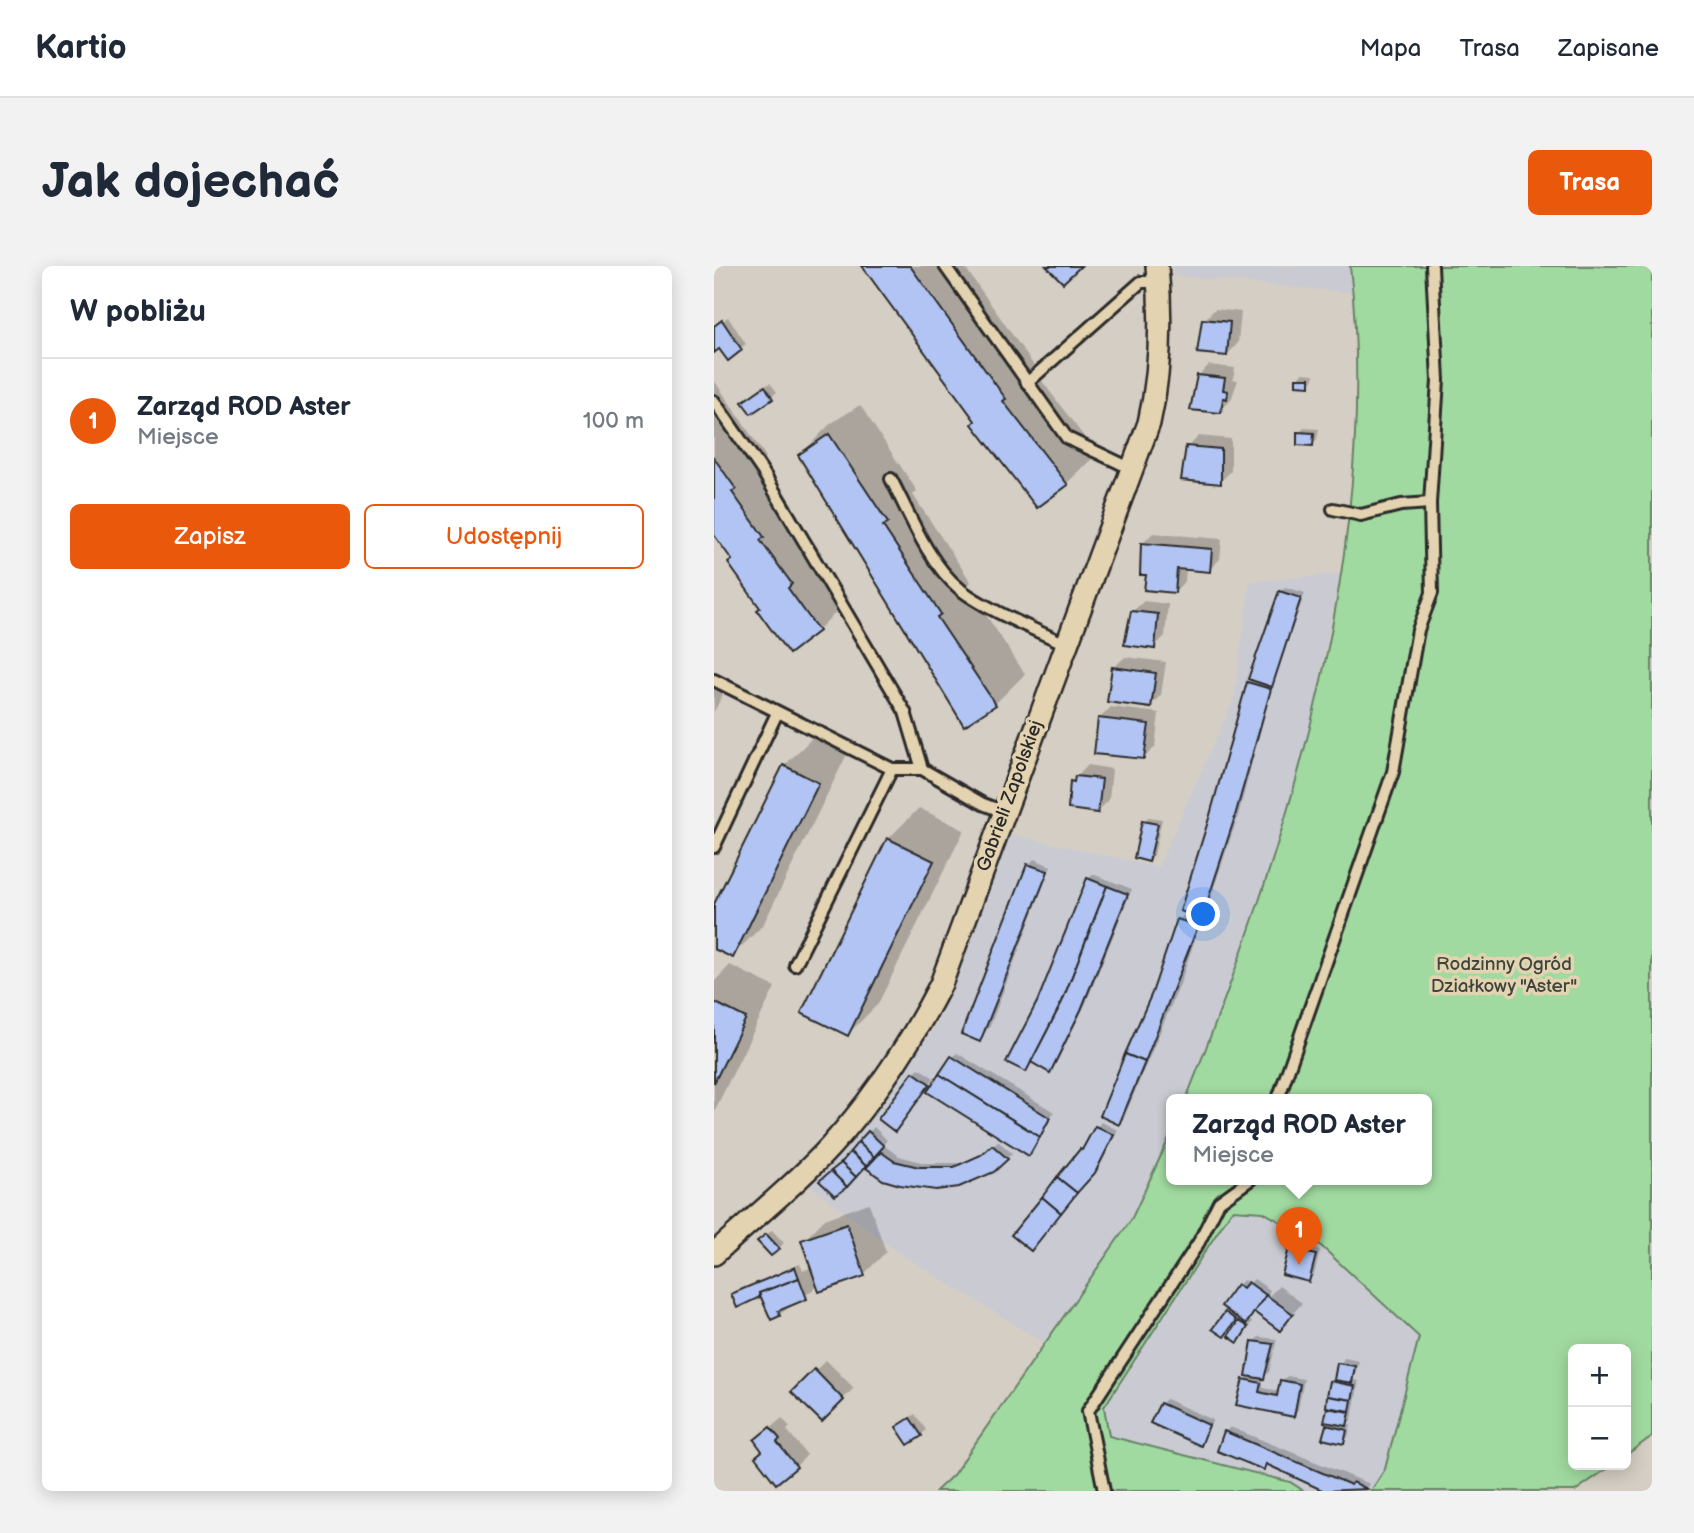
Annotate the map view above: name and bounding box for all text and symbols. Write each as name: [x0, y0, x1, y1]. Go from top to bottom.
text: Kartio: [35, 28, 127, 68]
text: Mapa: [1360, 34, 1421, 63]
text: Trasa: [1459, 34, 1520, 63]
text: Zapisane: [1558, 34, 1659, 63]
button: Trasa: [1528, 150, 1652, 215]
text: Jak dojechać: [42, 153, 340, 212]
text: W pobliżu: [70, 294, 206, 330]
text: Zarząd ROD Aster: [137, 392, 351, 423]
text: 1: [88, 407, 98, 435]
text: 100 m: [583, 407, 644, 435]
text: Miejsce: [137, 423, 219, 451]
button: Zapisz: [70, 504, 350, 569]
button: Udostępnij: [364, 504, 644, 569]
street label: Gabrieli Zapolskiej: [972, 717, 1048, 875]
your location: [1186, 897, 1220, 931]
park label: Rodzinny Ogród Działkowy "Aster": [1431, 953, 1577, 998]
popup: [1166, 1094, 1432, 1185]
text: Zarząd ROD Aster: [1192, 1110, 1406, 1141]
text: Miejsce: [1192, 1141, 1274, 1169]
pin: 1: [1276, 1207, 1322, 1265]
map controls: [1568, 1344, 1631, 1470]
button: +: [1568, 1344, 1631, 1407]
button: −: [1568, 1407, 1631, 1470]

